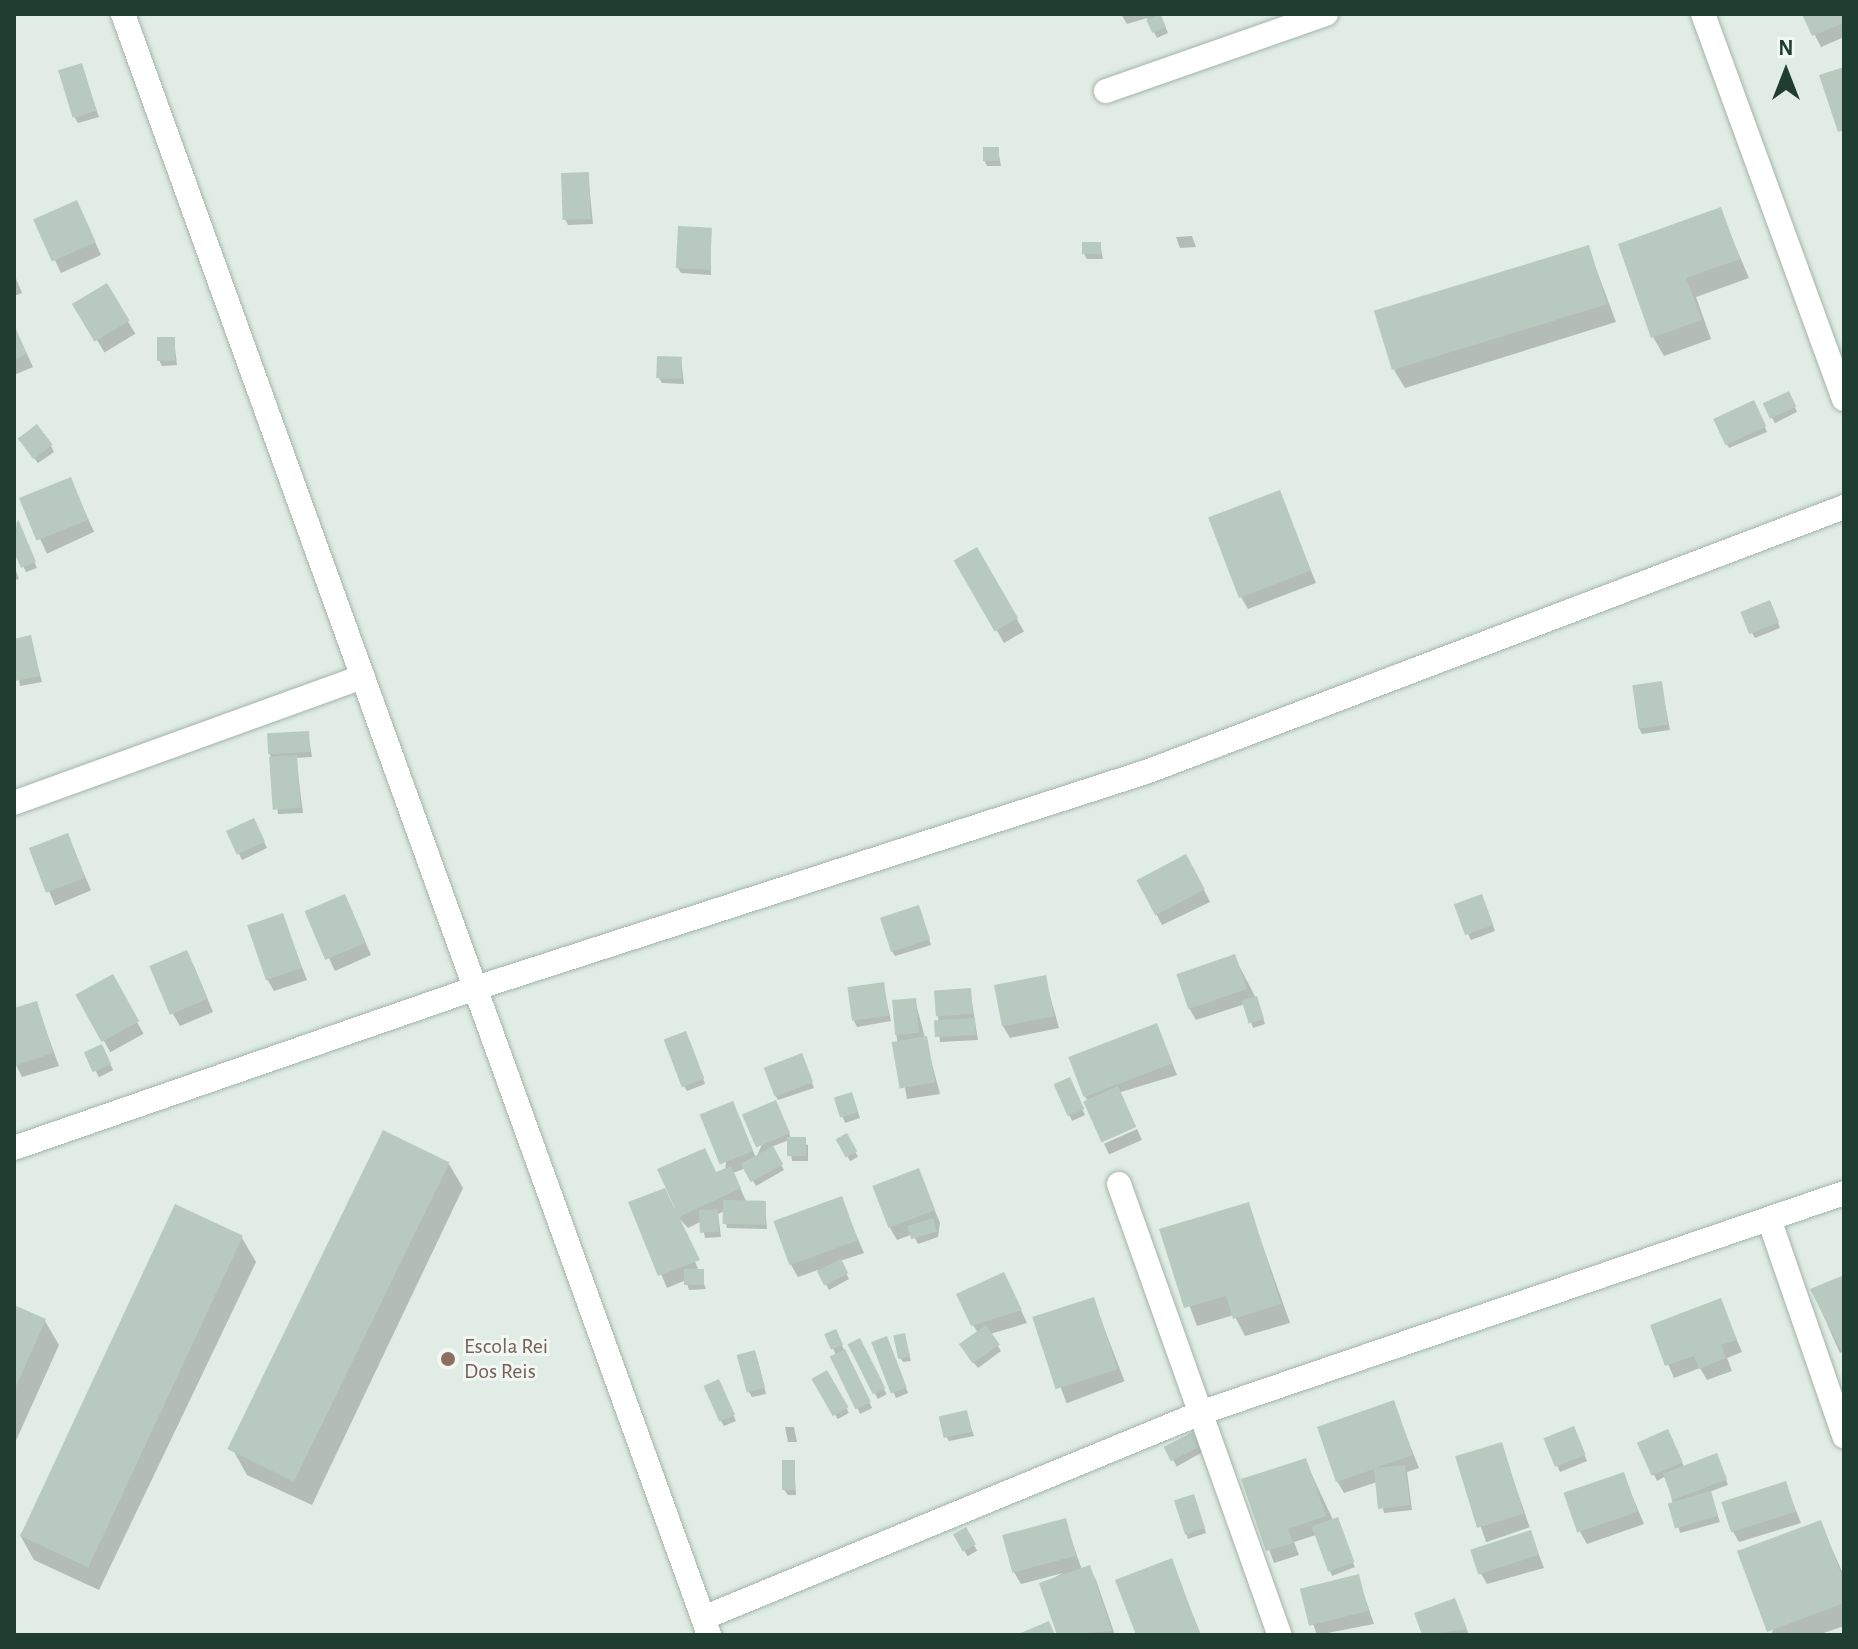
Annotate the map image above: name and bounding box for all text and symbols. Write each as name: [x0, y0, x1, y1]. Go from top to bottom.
north arrow: [1746, 32, 1826, 112]
text: N: [1778, 37, 1794, 59]
place label: Escola Rei Dos Reis: [464, 1333, 548, 1384]
marker: Escola Rei Dos Reis: [439, 1350, 457, 1368]

